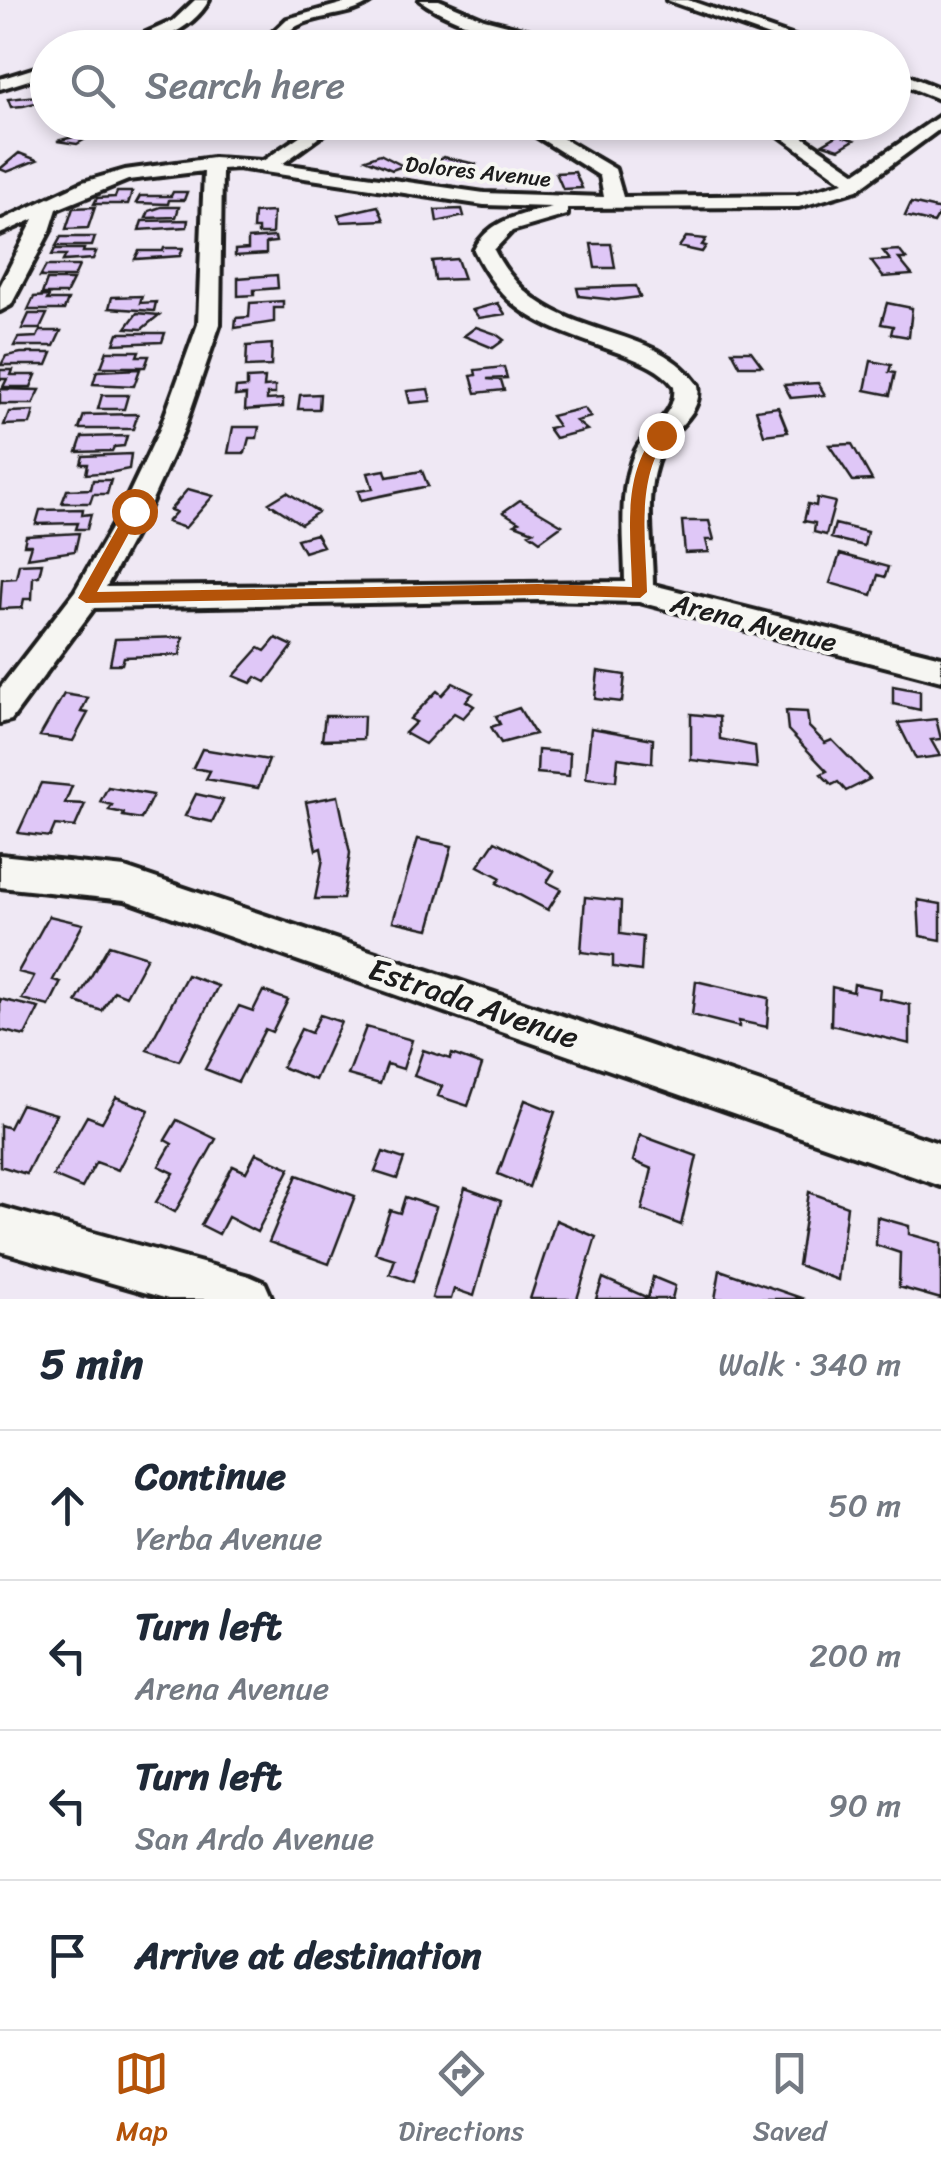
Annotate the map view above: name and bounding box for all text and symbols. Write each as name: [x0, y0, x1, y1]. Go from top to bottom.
search box: [30, 30, 911, 140]
text: Search here: [145, 52, 345, 119]
icon: search: [65, 58, 120, 113]
street label: Dolores Avenue: [403, 144, 553, 199]
route end: [639, 413, 685, 459]
route start: [112, 489, 158, 535]
street label: Arena Avenue: [665, 578, 842, 667]
street label: Estrada Avenue: [361, 941, 587, 1066]
text: 5 min: [40, 1327, 143, 1401]
text: Walk · 340 m: [718, 1336, 901, 1393]
text: Continue: [135, 1443, 286, 1510]
text: 50 m: [828, 1477, 901, 1534]
icon: ahead: [40, 1478, 95, 1533]
text: Yerba Avenue: [135, 1510, 322, 1567]
text: Turn left: [135, 1593, 281, 1660]
text: 200 m: [809, 1627, 901, 1684]
icon: left: [40, 1628, 95, 1683]
text: Arena Avenue: [135, 1660, 329, 1717]
text: Turn left: [135, 1743, 281, 1810]
text: 90 m: [828, 1777, 901, 1834]
icon: left: [40, 1778, 95, 1833]
text: San Ardo Avenue: [135, 1810, 374, 1867]
text: Arrive at destination: [135, 1922, 482, 1989]
icon: arrive: [40, 1928, 95, 1983]
tab: Map: [114, 2046, 169, 2155]
tab: Directions: [398, 2046, 524, 2155]
tab: Saved: [753, 2046, 827, 2155]

